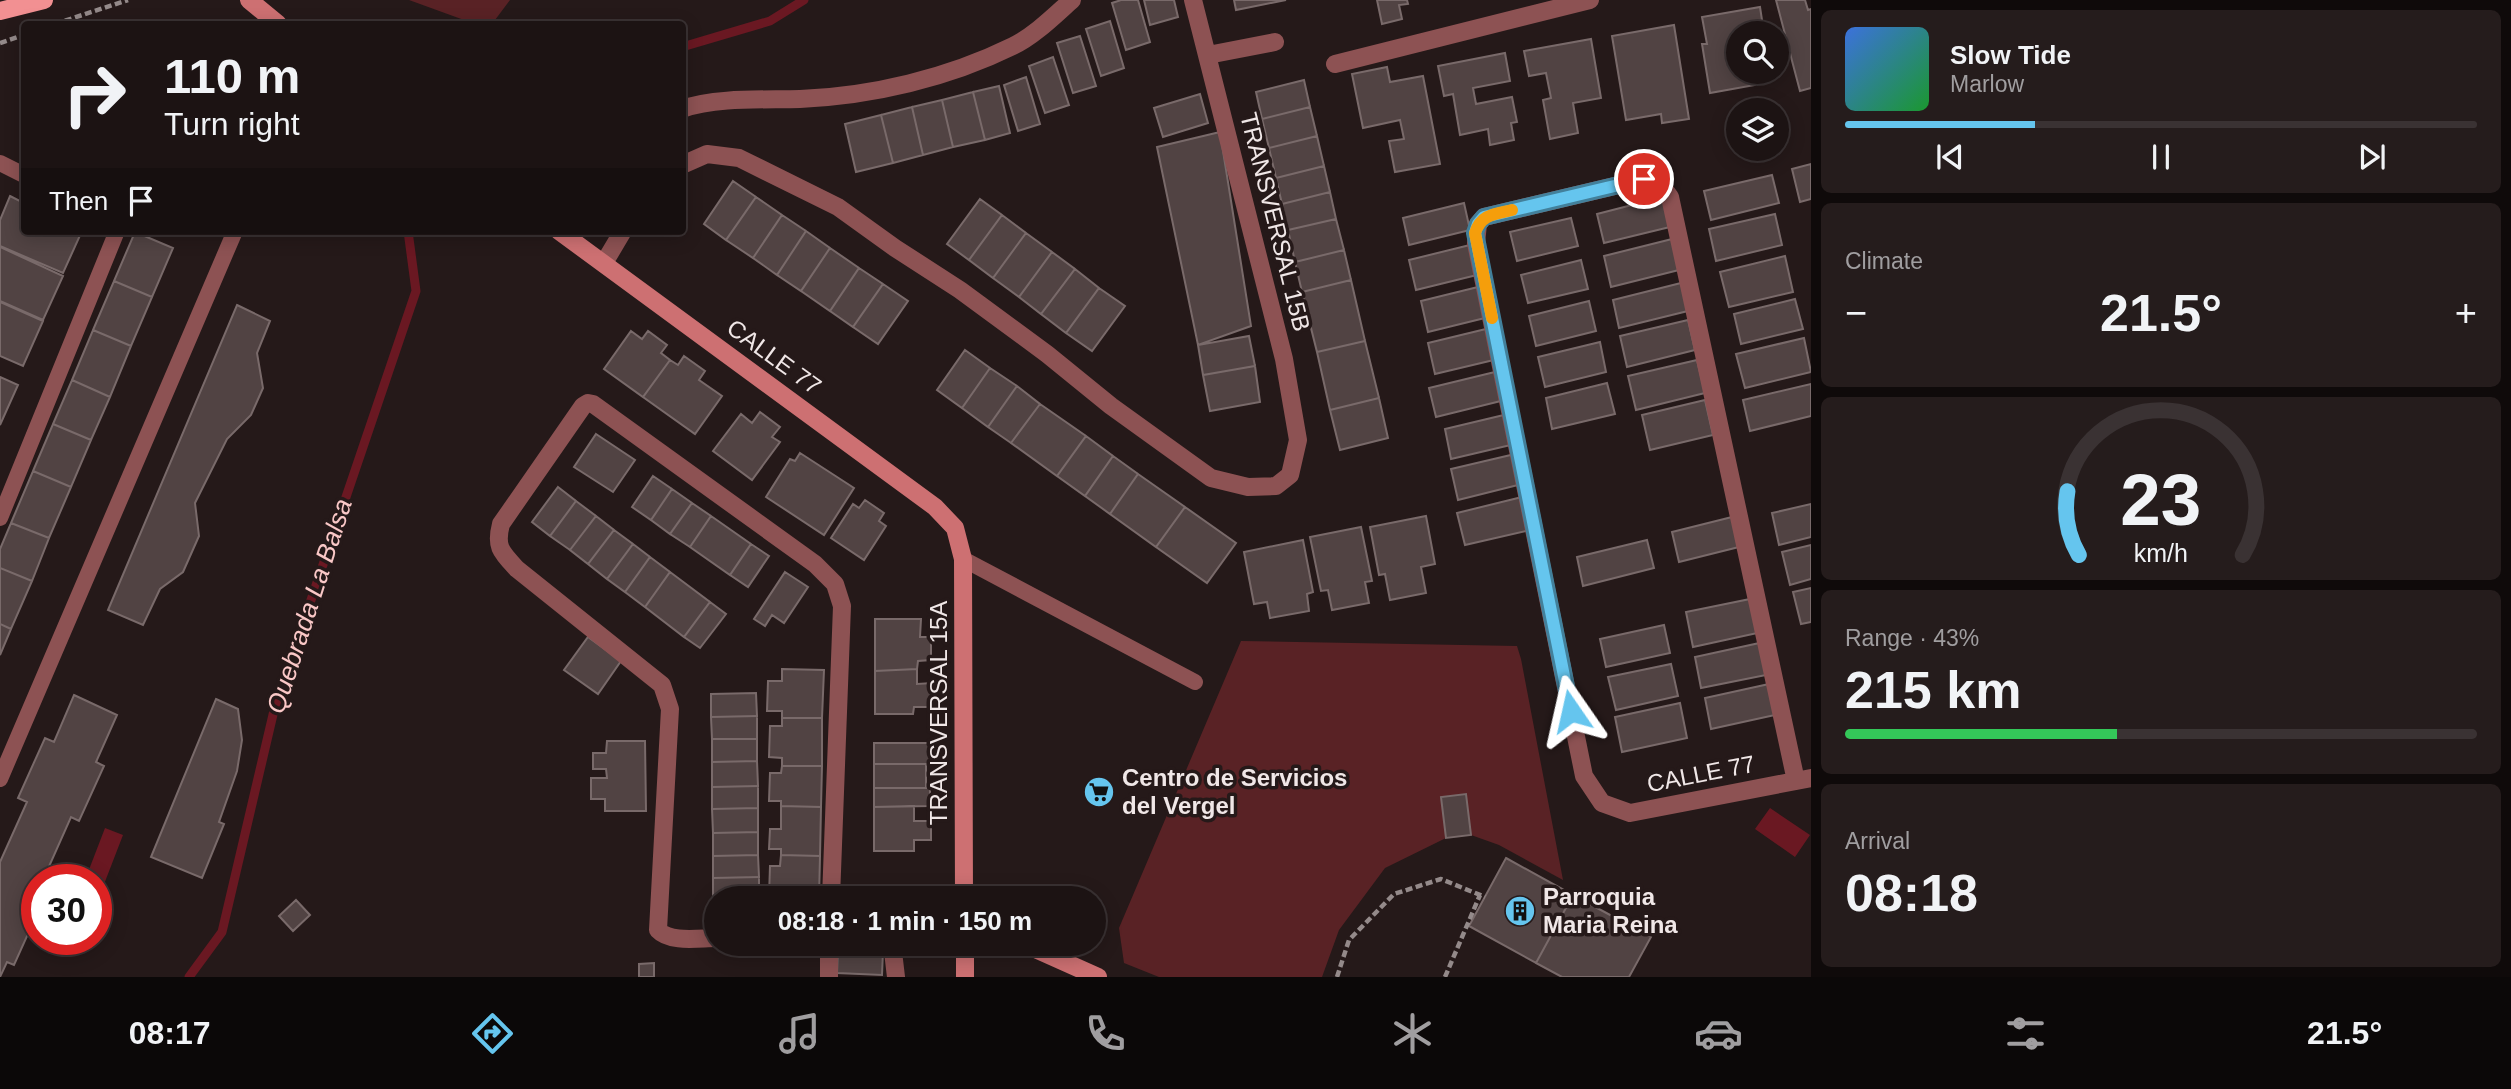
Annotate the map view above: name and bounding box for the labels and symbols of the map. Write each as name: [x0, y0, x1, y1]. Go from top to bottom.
street label: TRANSVERSAL 15B: [1235, 110, 1316, 334]
pin: [1614, 149, 1674, 209]
street label: CALLE 77: [722, 314, 826, 400]
water label: Quebrada La Balsa: [260, 495, 358, 717]
street label: TRANSVERSAL 15A: [925, 601, 952, 825]
position arrow: [1534, 674, 1608, 748]
street label: CALLE 77: [1645, 750, 1757, 797]
place label: Centro de Servicios del Vergel: [1122, 764, 1347, 819]
supermarket icon: Centro de Servicios del Vergel: [1082, 775, 1116, 809]
speed limit sign: 30: [21, 864, 112, 955]
place label: Parroquia Maria Reina: [1543, 883, 1678, 938]
building icon: Parroquia Maria Reina: [1503, 894, 1537, 928]

